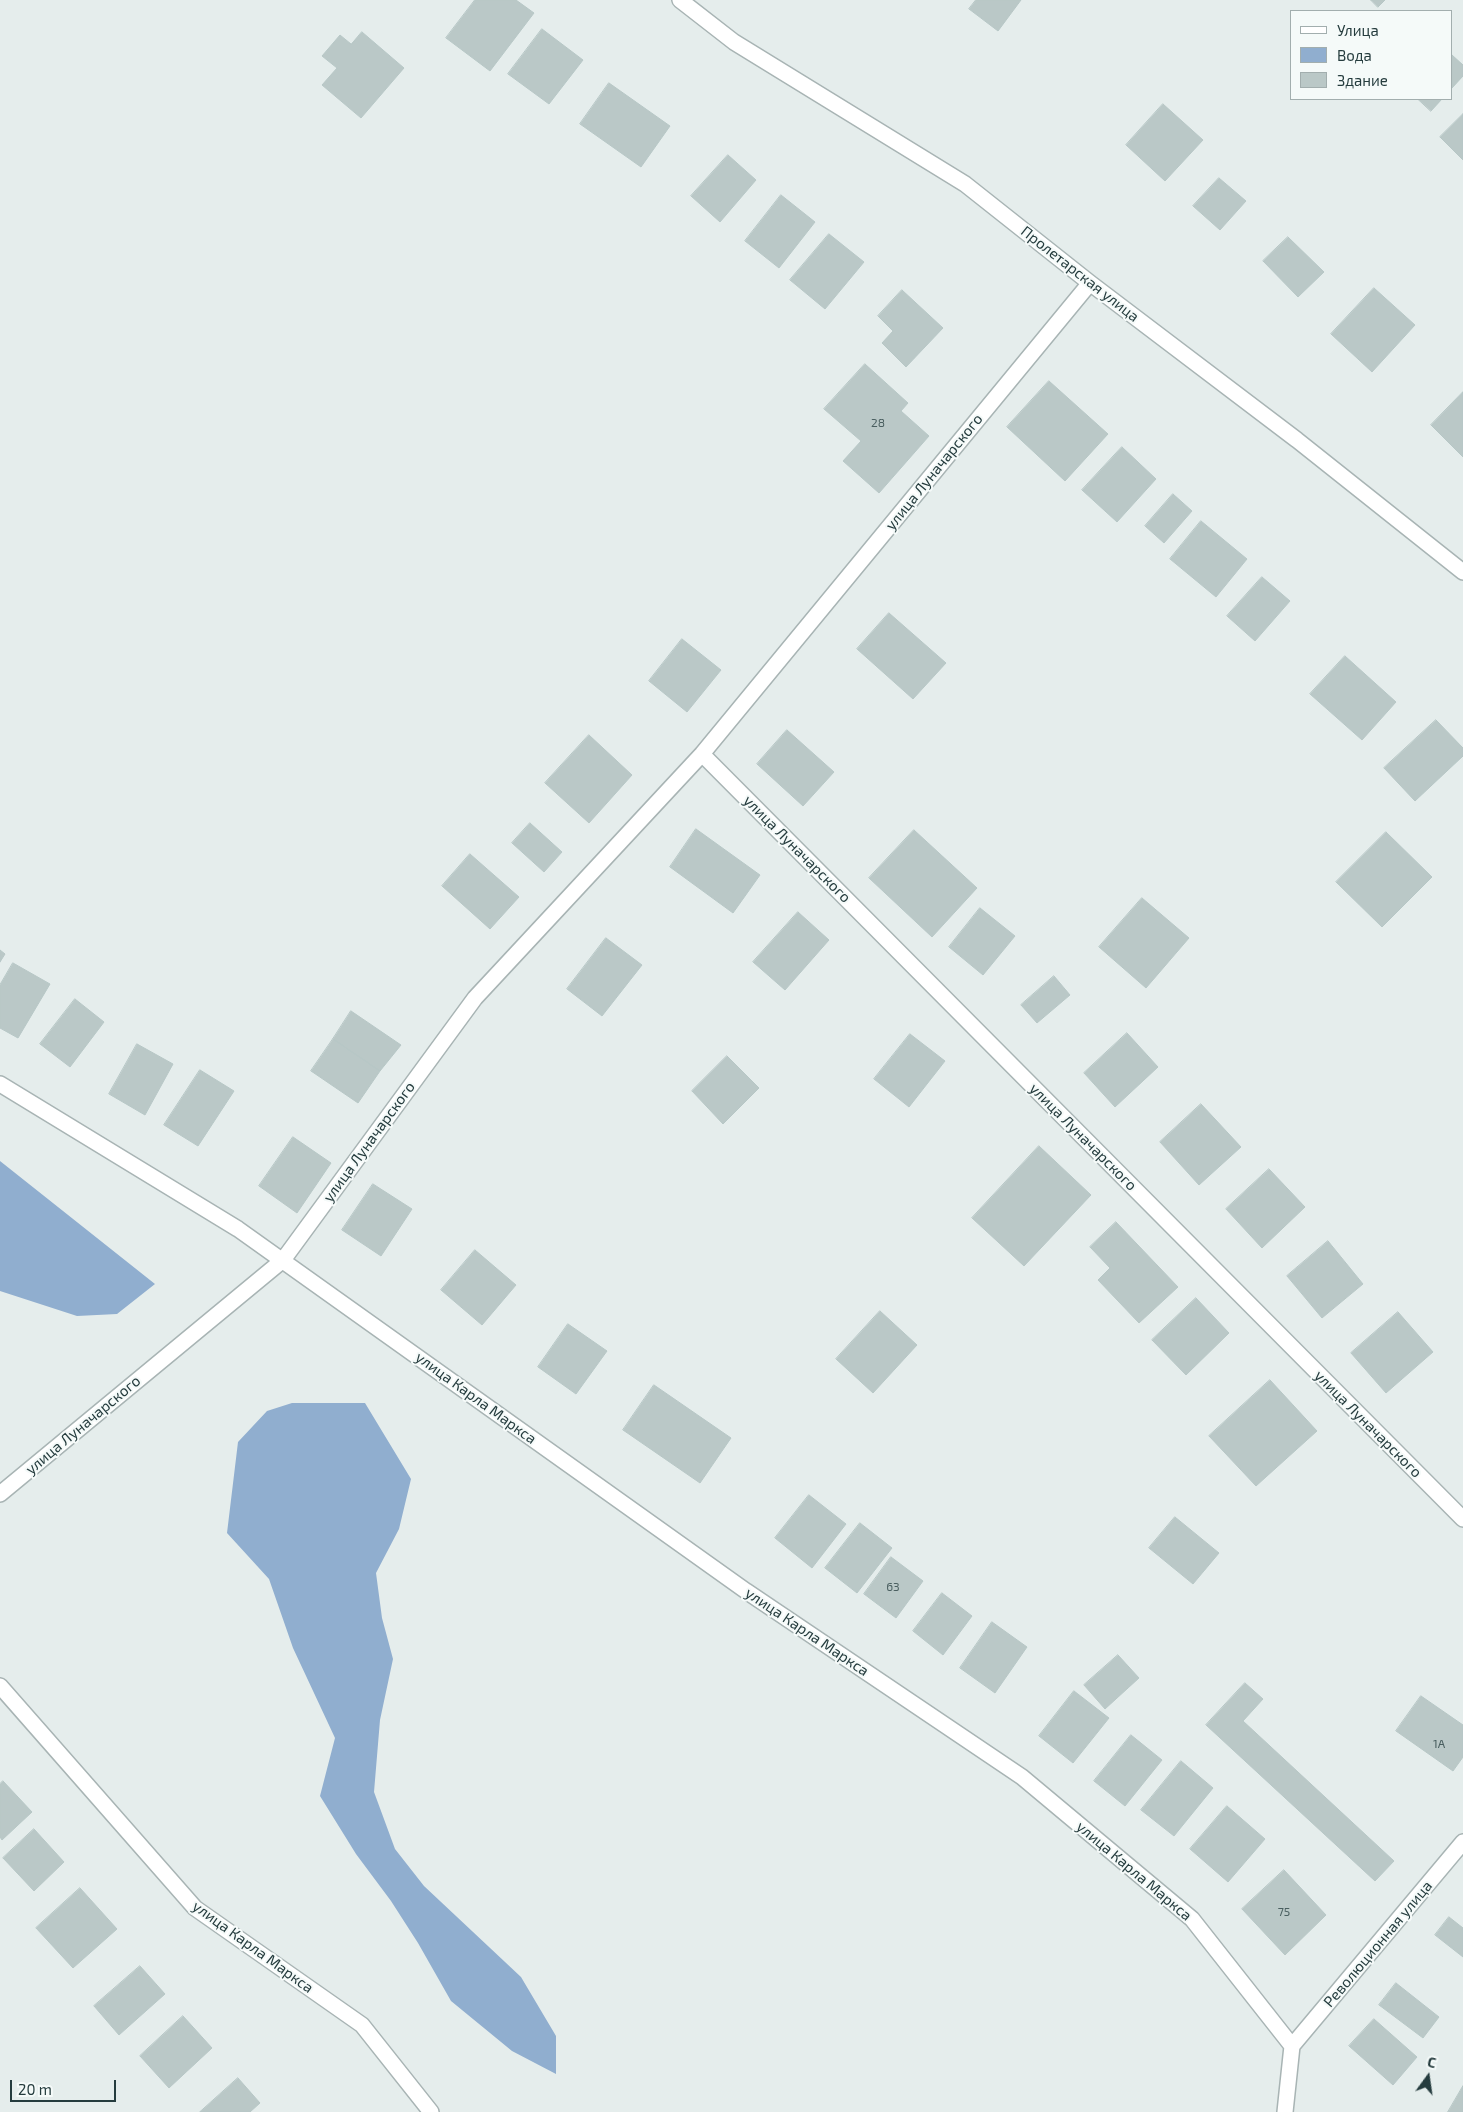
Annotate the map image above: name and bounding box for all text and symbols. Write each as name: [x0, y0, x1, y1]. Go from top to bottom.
legend: [1290, 10, 1453, 100]
text: Улица: [1337, 21, 1379, 39]
text: Вода: [1337, 46, 1372, 64]
text: Здание: [1337, 71, 1388, 89]
street label: Пролетарская улица: [1017, 222, 1143, 326]
street label: улица Луначарского: [882, 410, 986, 534]
house number: 28: [871, 416, 885, 430]
street label: улица Луначарского: [740, 792, 854, 906]
street label: улица Луначарского: [319, 1078, 419, 1206]
street label: улица Луначарского: [1026, 1080, 1140, 1194]
street label: улица Карла Маркса: [412, 1348, 540, 1448]
street label: улица Луначарского: [1311, 1367, 1425, 1481]
street label: улица Луначарского: [22, 1372, 144, 1478]
house number: 63: [886, 1580, 900, 1594]
street label: улица Карла Маркса: [742, 1584, 872, 1680]
house number: 1А: [1433, 1737, 1445, 1751]
street label: улица Карла Маркса: [1073, 1817, 1195, 1925]
street label: Революционная улица: [1320, 1877, 1436, 2011]
street label: улица Карла Маркса: [189, 1897, 317, 1997]
house number: 75: [1278, 1905, 1290, 1919]
north arrow: [1403, 2052, 1453, 2102]
text: С: [1426, 2053, 1438, 2071]
scale bar: [12, 2070, 119, 2102]
text: 20 m: [18, 2080, 52, 2098]

